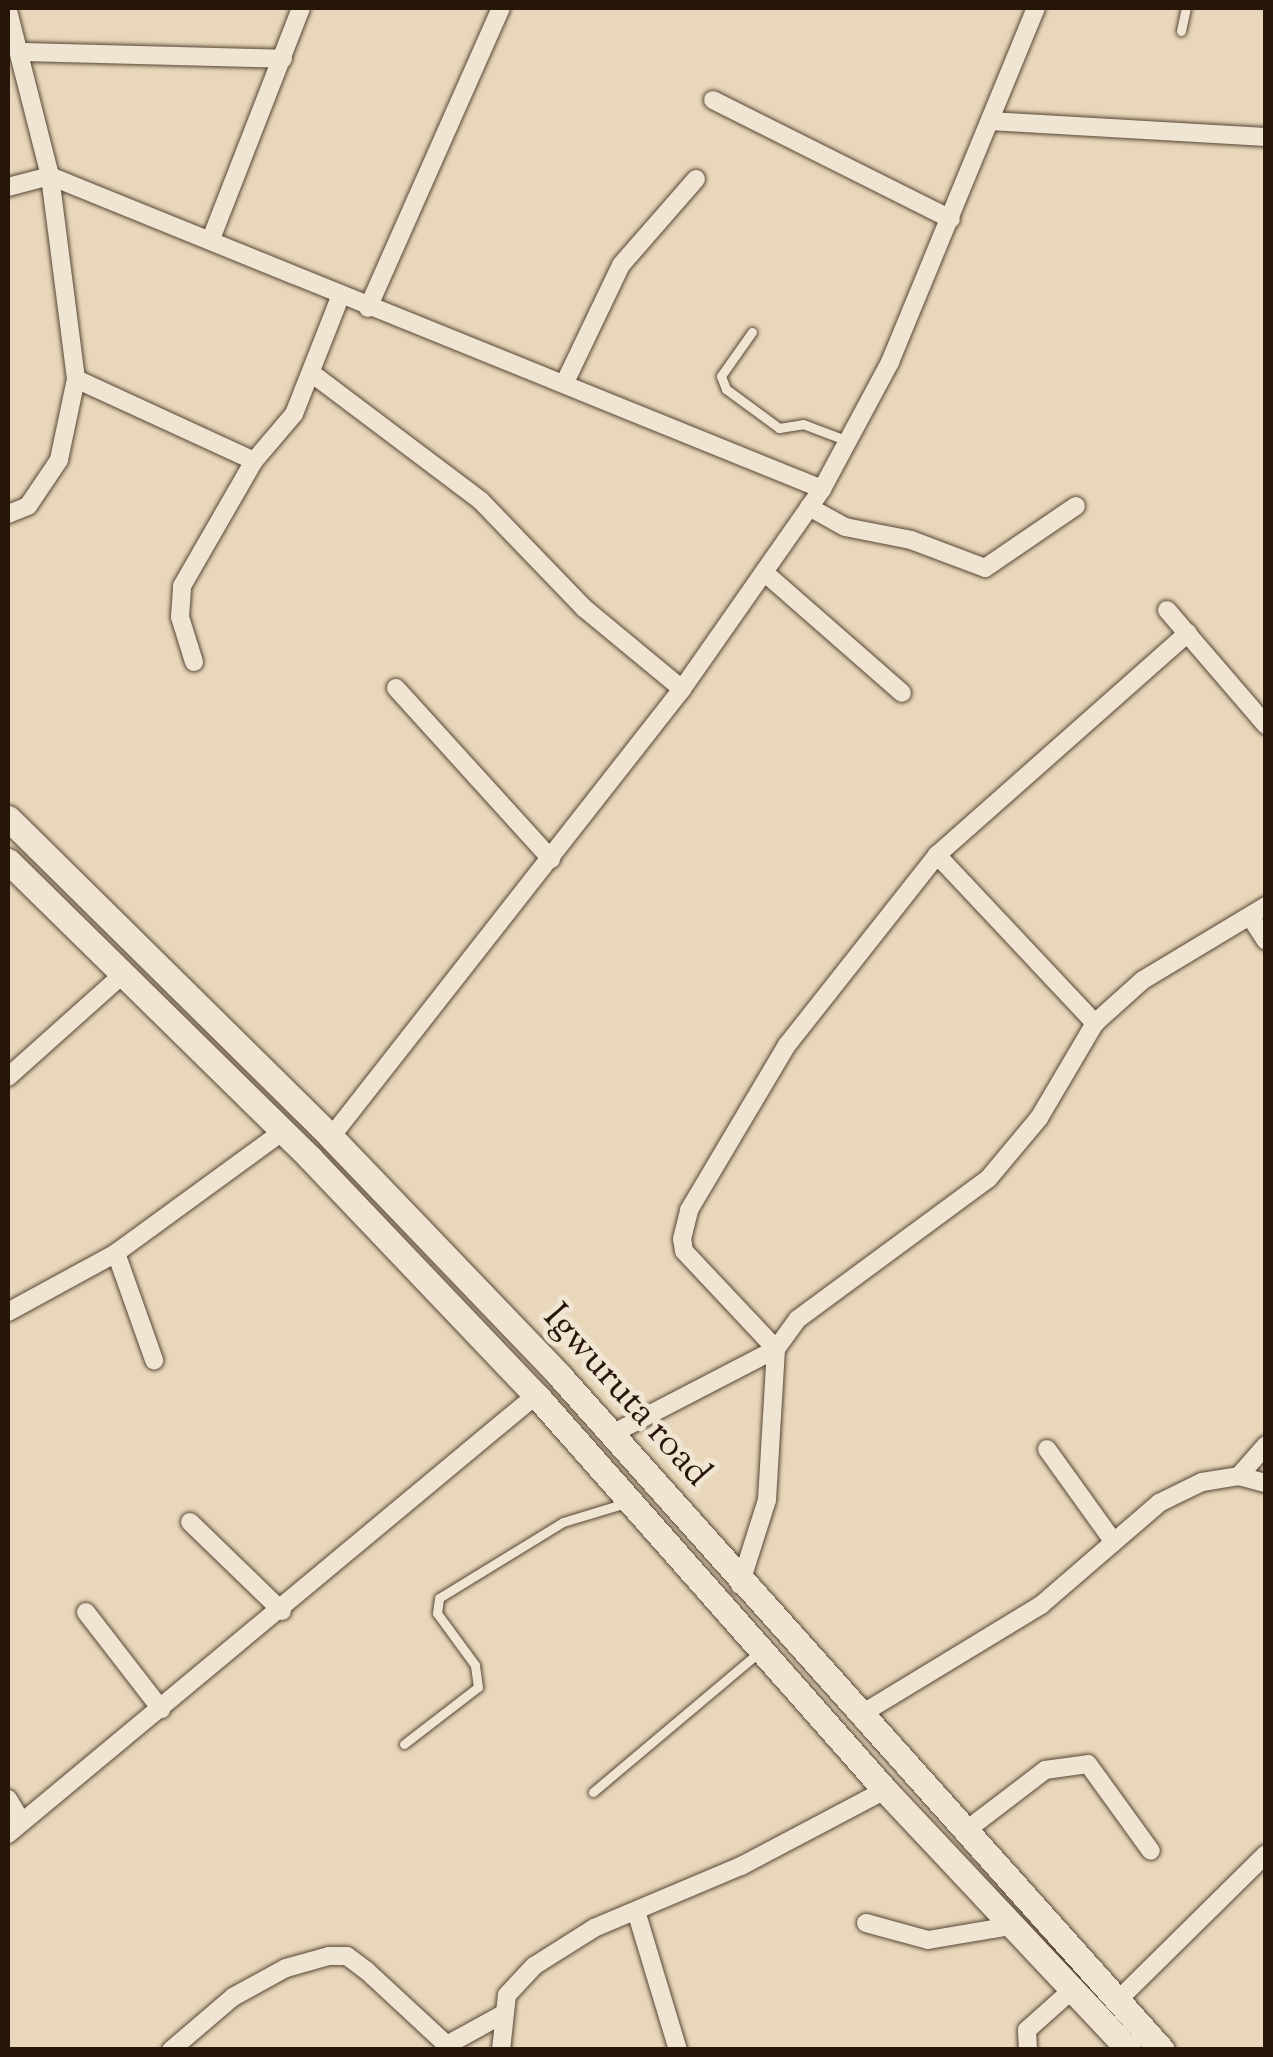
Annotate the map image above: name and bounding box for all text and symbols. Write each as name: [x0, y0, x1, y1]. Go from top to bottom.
street label: Igwuruta road: [531, 1296, 719, 1498]

